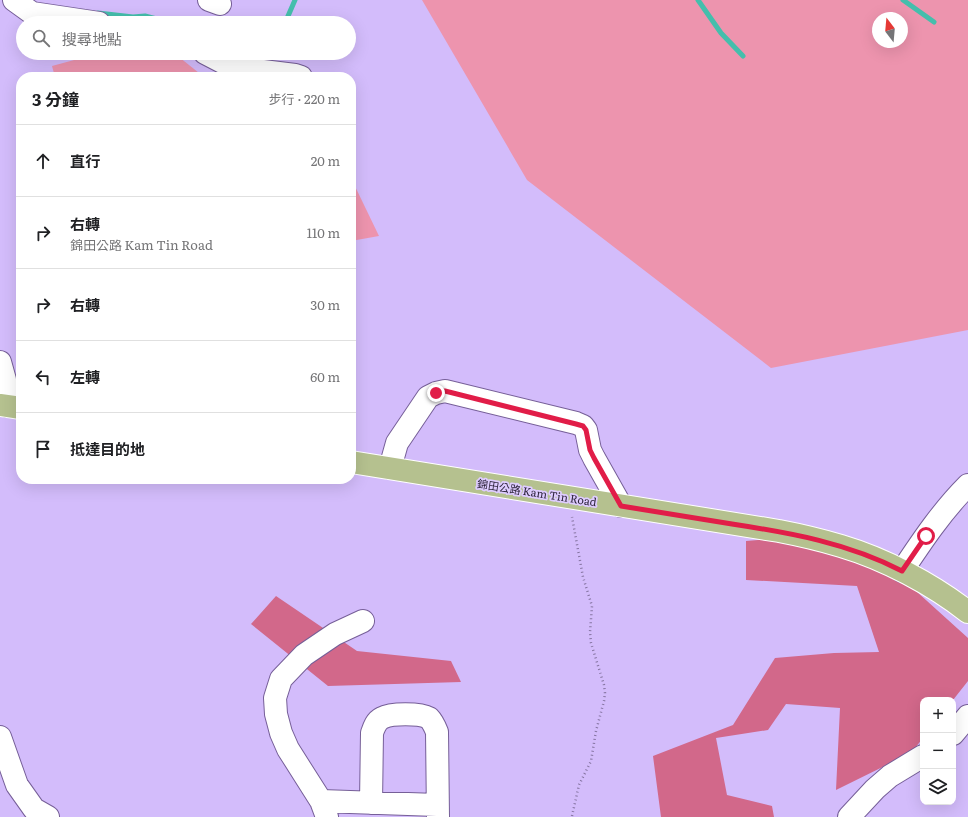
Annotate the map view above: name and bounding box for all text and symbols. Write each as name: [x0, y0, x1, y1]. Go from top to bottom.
north arrow: [872, 12, 908, 48]
search box: [16, 16, 356, 60]
icon: search: [30, 27, 52, 49]
text: 搜尋地點: [62, 27, 122, 50]
text: 3 分鐘: [32, 86, 79, 111]
text: 步行 · 220 m: [269, 89, 340, 108]
text: 直行: [70, 149, 100, 172]
icon: ahead: [32, 150, 54, 172]
text: 20 m: [311, 151, 340, 170]
text: 右轉: [70, 212, 100, 235]
icon: right: [32, 222, 54, 244]
text: 110 m: [307, 223, 340, 242]
text: 錦田公路 Kam Tin Road: [70, 235, 213, 254]
text: 右轉: [70, 293, 100, 316]
icon: right: [32, 294, 54, 316]
text: 30 m: [310, 295, 340, 314]
text: 左轉: [70, 365, 100, 388]
icon: left: [32, 366, 54, 388]
text: 60 m: [310, 367, 340, 386]
route end: [427, 384, 445, 402]
text: 抵達目的地: [70, 437, 145, 460]
icon: arrive: [32, 438, 54, 460]
street label: 錦田公路 Kam Tin Road: [476, 475, 598, 509]
route start: [917, 527, 935, 545]
map controls: [920, 697, 956, 805]
button: +: [920, 697, 956, 733]
button: −: [920, 733, 956, 769]
button: layers: [920, 769, 956, 805]

